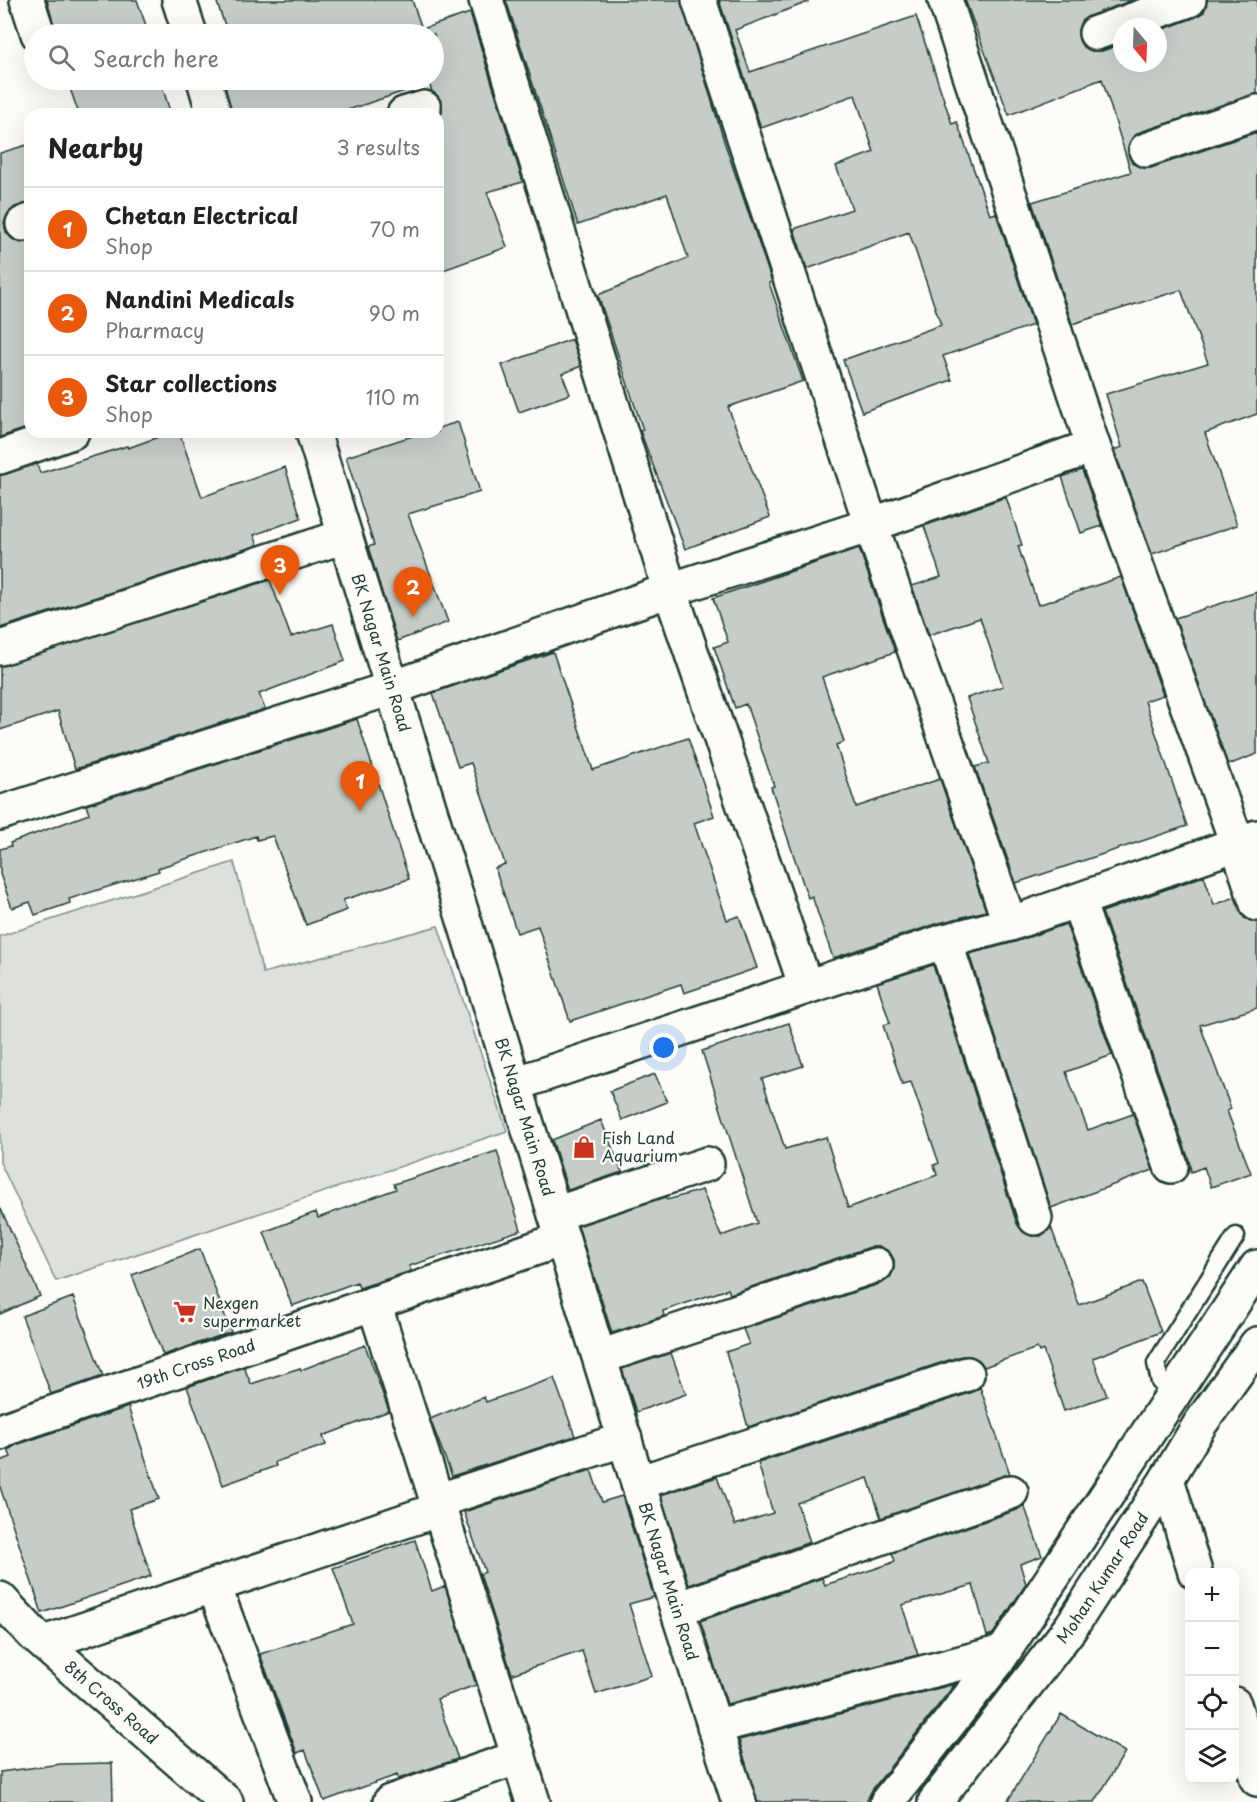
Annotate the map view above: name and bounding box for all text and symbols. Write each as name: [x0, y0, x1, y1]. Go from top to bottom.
north arrow: [1113, 18, 1167, 72]
search box: [24, 24, 444, 90]
icon: search: [45, 41, 78, 74]
text: Search here: [93, 41, 219, 74]
text: Nearby: [48, 128, 143, 167]
text: 3 results: [337, 132, 420, 162]
text: Chetan Electrical: [105, 198, 298, 231]
text: 1: [63, 214, 72, 244]
text: 70 m: [370, 214, 420, 244]
text: Shop: [105, 231, 153, 261]
text: Nandini Medicals: [105, 282, 295, 315]
text: 2: [60, 298, 75, 328]
text: 90 m: [369, 298, 420, 328]
text: Pharmacy: [105, 315, 205, 345]
text: Star collections: [105, 366, 277, 399]
text: 3: [61, 382, 74, 412]
text: 110 m: [366, 382, 420, 412]
text: Shop: [105, 399, 153, 429]
pin: 3: [260, 546, 300, 595]
pin: 2: [394, 568, 432, 617]
street label: BK Nagar Main Road: [346, 570, 418, 735]
pin: 1: [340, 762, 380, 811]
your location: [649, 1033, 678, 1062]
street label: BK Nagar Main Road: [490, 1035, 562, 1199]
place label: Fish Land Aquarium: [602, 1125, 678, 1167]
shop icon: Fish Land Aquarium: [571, 1134, 597, 1160]
place label: Nexgen supermarket: [203, 1290, 301, 1332]
supermarket icon: Nexgen supermarket: [172, 1299, 198, 1325]
street label: 19th Cross Road: [133, 1332, 258, 1394]
street label: BK Nagar Main Road: [634, 1499, 706, 1663]
street label: Mohan Kumar Road: [1050, 1507, 1154, 1648]
map controls: [1185, 1568, 1239, 1784]
button: +: [1185, 1568, 1239, 1622]
button: −: [1185, 1622, 1239, 1676]
street label: 8th Cross Road: [60, 1654, 164, 1749]
button: locate: [1185, 1676, 1239, 1730]
button: layers: [1185, 1730, 1239, 1784]

